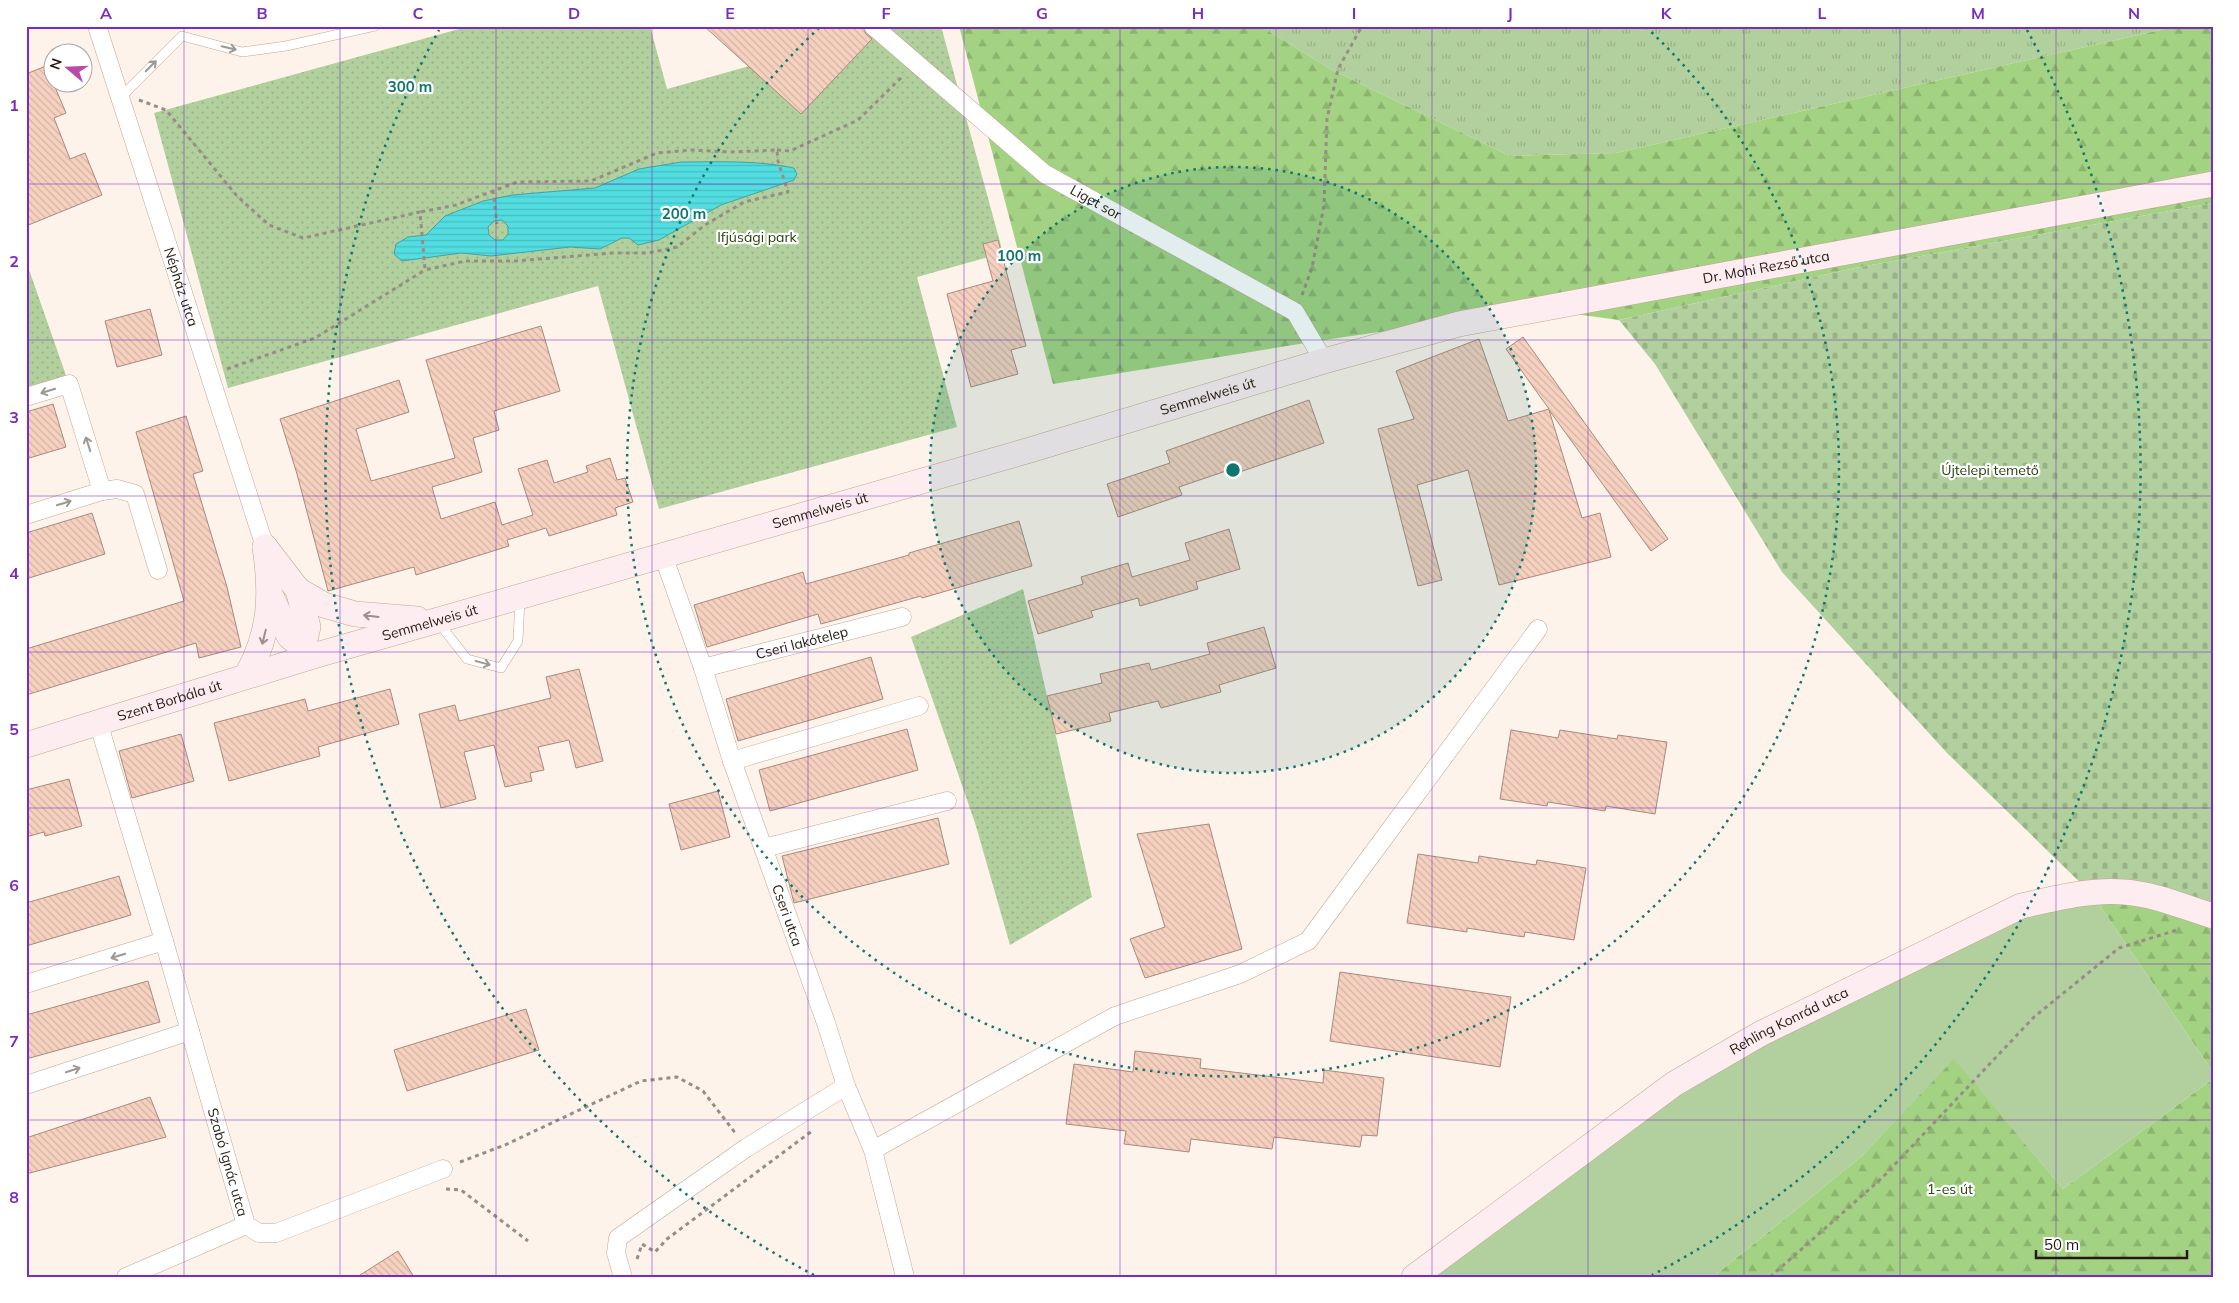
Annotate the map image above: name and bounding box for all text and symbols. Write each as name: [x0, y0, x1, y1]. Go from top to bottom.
text: A: [100, 3, 112, 23]
text: B: [256, 3, 268, 23]
text: C: [413, 3, 424, 23]
text: D: [568, 3, 580, 23]
text: E: [725, 3, 735, 23]
text: F: [881, 3, 891, 23]
text: G: [1036, 3, 1048, 23]
text: H: [1192, 3, 1204, 23]
text: I: [1352, 3, 1356, 23]
text: J: [1507, 3, 1513, 23]
text: K: [1661, 3, 1673, 23]
text: L: [1818, 3, 1827, 23]
text: M: [1971, 3, 1985, 23]
text: N: [2128, 3, 2140, 23]
north arrow: [42, 42, 92, 92]
one-way arrow: [220, 44, 236, 53]
text: N: [45, 56, 66, 72]
one-way arrow: [145, 61, 157, 73]
text: 300 m: [388, 77, 432, 96]
text: 1: [9, 95, 19, 115]
street label: Liget sor: [1067, 181, 1125, 224]
text: 200 m: [662, 204, 706, 223]
park label: Ifjúsági park: [717, 228, 798, 246]
street label: Népház utca: [160, 245, 202, 329]
text: 100 m: [997, 246, 1041, 265]
street label: Dr. Mohi Rezső utca: [1701, 246, 1831, 288]
text: 2: [9, 251, 19, 271]
street label: Semmelweis út: [1158, 373, 1257, 419]
one-way arrow: [40, 386, 56, 396]
text: 3: [9, 407, 19, 427]
one-way arrow: [82, 436, 92, 452]
centre of rings: [1224, 461, 1242, 479]
park label: Újtelepi temető: [1941, 461, 2039, 479]
street label: Semmelweis út: [770, 488, 870, 533]
one-way arrow: [56, 497, 72, 507]
text: 4: [9, 563, 19, 583]
street label: Semmelweis út: [380, 600, 480, 645]
one-way arrow: [363, 611, 379, 621]
street label: Cseri lakótelep: [754, 622, 850, 663]
one-way arrow: [259, 628, 268, 644]
one-way arrow: [475, 659, 491, 669]
street label: Szent Borbála út: [115, 676, 224, 725]
text: 5: [9, 719, 19, 739]
text: 6: [9, 875, 19, 895]
street label: Cseri utca: [768, 882, 807, 948]
one-way arrow: [110, 951, 126, 961]
street label: Rehling Konrád utca: [1726, 983, 1851, 1059]
text: 7: [9, 1031, 19, 1051]
one-way arrow: [64, 1064, 80, 1074]
street label: Szabó Ignác utca: [204, 1106, 252, 1218]
park label: 1-es út: [1927, 1180, 1973, 1198]
text: 8: [9, 1187, 19, 1207]
scale bar: [2036, 1228, 2188, 1260]
text: 50 m: [2044, 1235, 2079, 1254]

